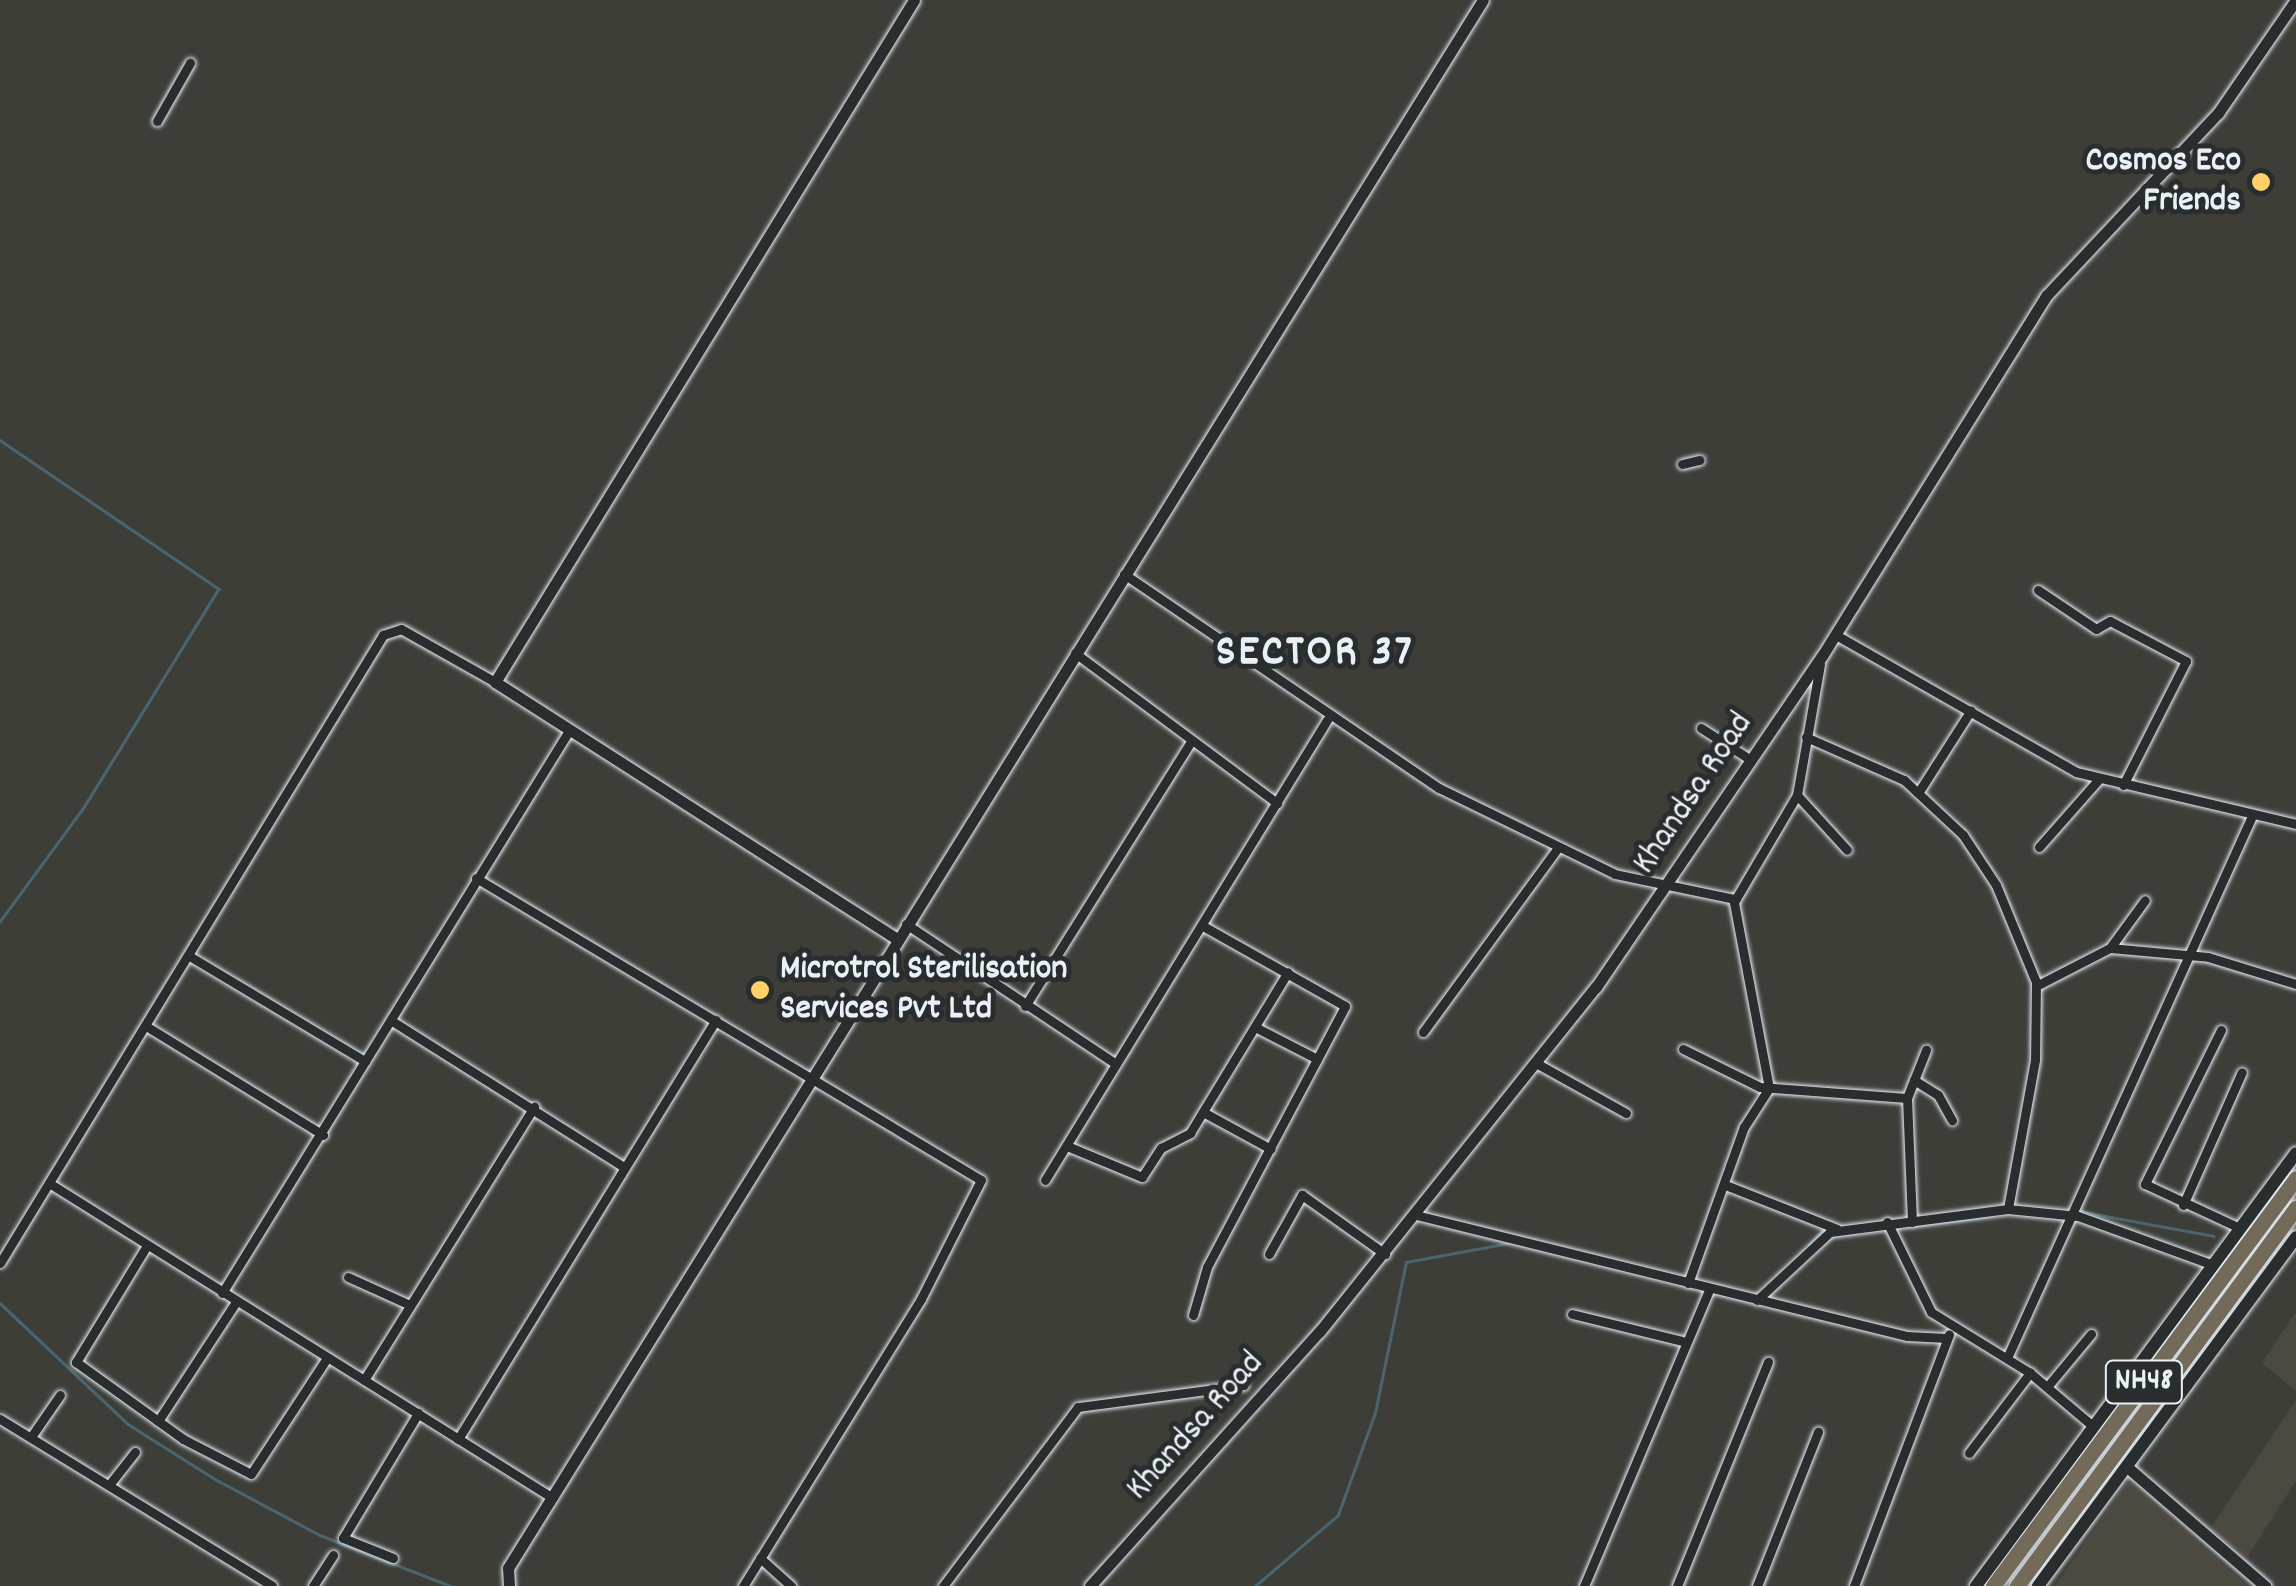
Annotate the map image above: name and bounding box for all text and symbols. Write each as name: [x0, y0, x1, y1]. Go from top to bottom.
place label: Cosmos Eco Friends: [2085, 141, 2241, 223]
marker: Cosmos Eco Friends: [2250, 171, 2272, 193]
district label: SECTOR 37: [1216, 628, 1414, 682]
street label: Khandsa Road: [1625, 705, 1763, 883]
place label: Microtrol Sterilisation Services Pvt Ltd: [780, 949, 1067, 1031]
marker: Microtrol Sterilisation Services Pvt Ltd: [749, 979, 771, 1001]
street label: Khandsa Road: [1118, 1344, 1274, 1510]
road number: NH48: [2104, 1355, 2184, 1409]

